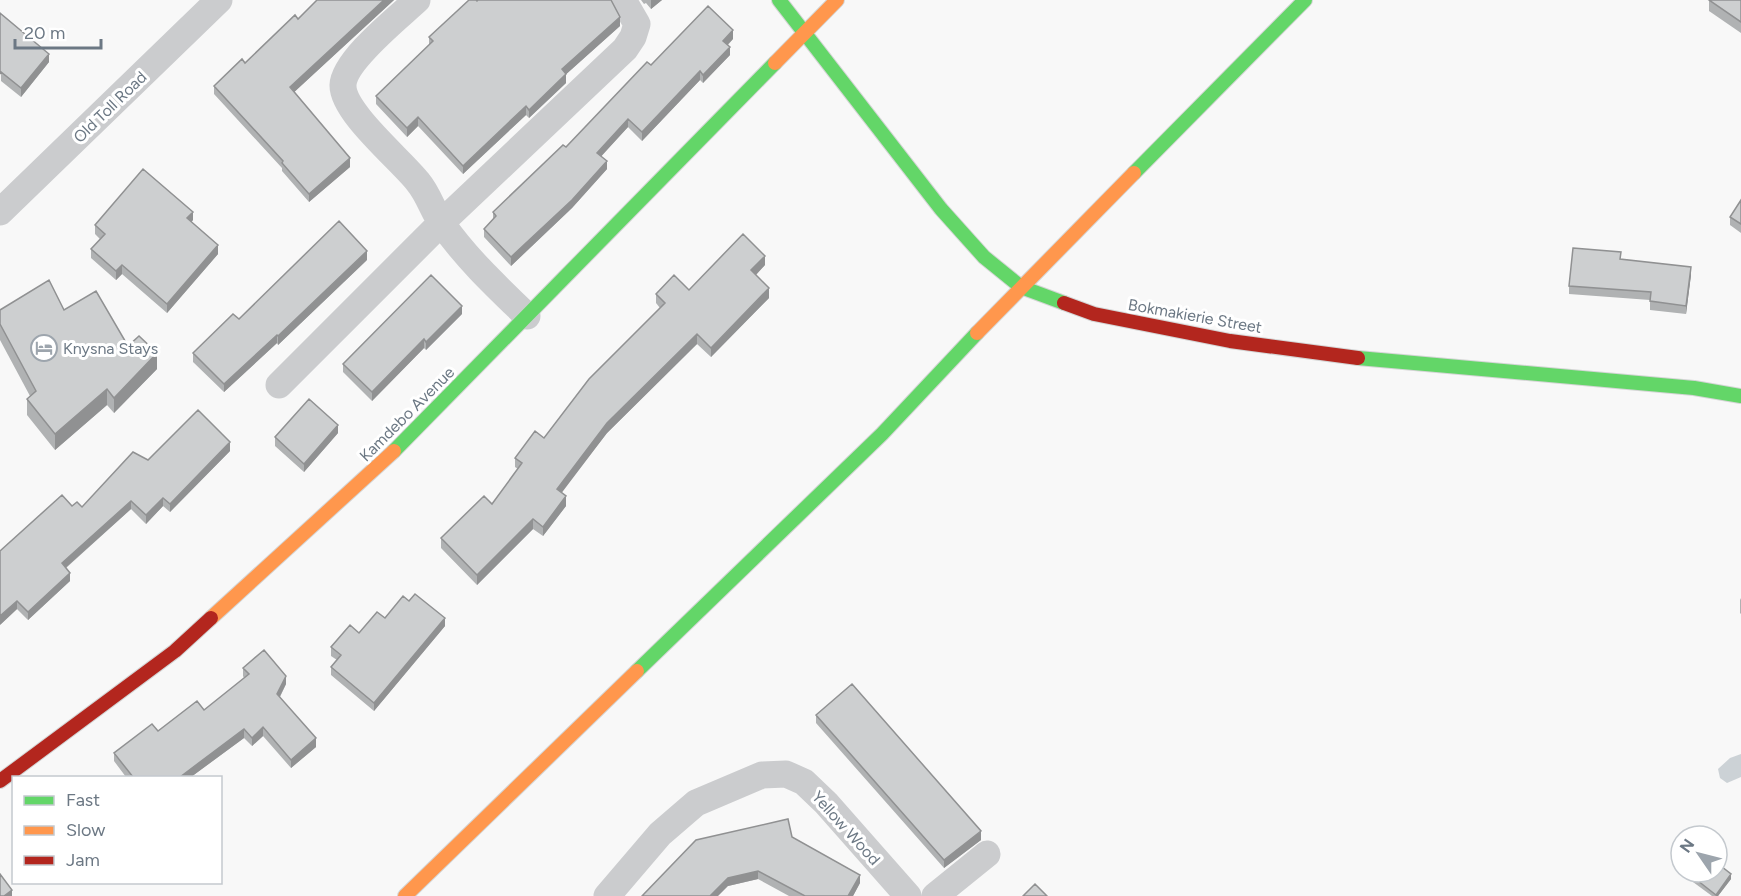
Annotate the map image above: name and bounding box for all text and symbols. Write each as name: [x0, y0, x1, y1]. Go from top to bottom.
scale bar: [15, 12, 100, 50]
text: 20 m: [24, 22, 65, 44]
street label: Old Toll Road: [70, 67, 150, 147]
street label: Bokmakierie Street: [1127, 295, 1263, 337]
hotel icon: Knysna Stays: [29, 333, 59, 363]
place label: Knysna Stays: [63, 339, 158, 358]
street label: Kamdebo Avenue: [356, 362, 459, 465]
legend: [12, 776, 222, 884]
street label: Yellow Wood: [808, 787, 884, 869]
text: Fast: [66, 789, 100, 811]
text: Slow: [66, 819, 105, 841]
north arrow: [1669, 824, 1729, 884]
text: N: [1676, 835, 1698, 856]
text: Jam: [66, 849, 100, 871]

